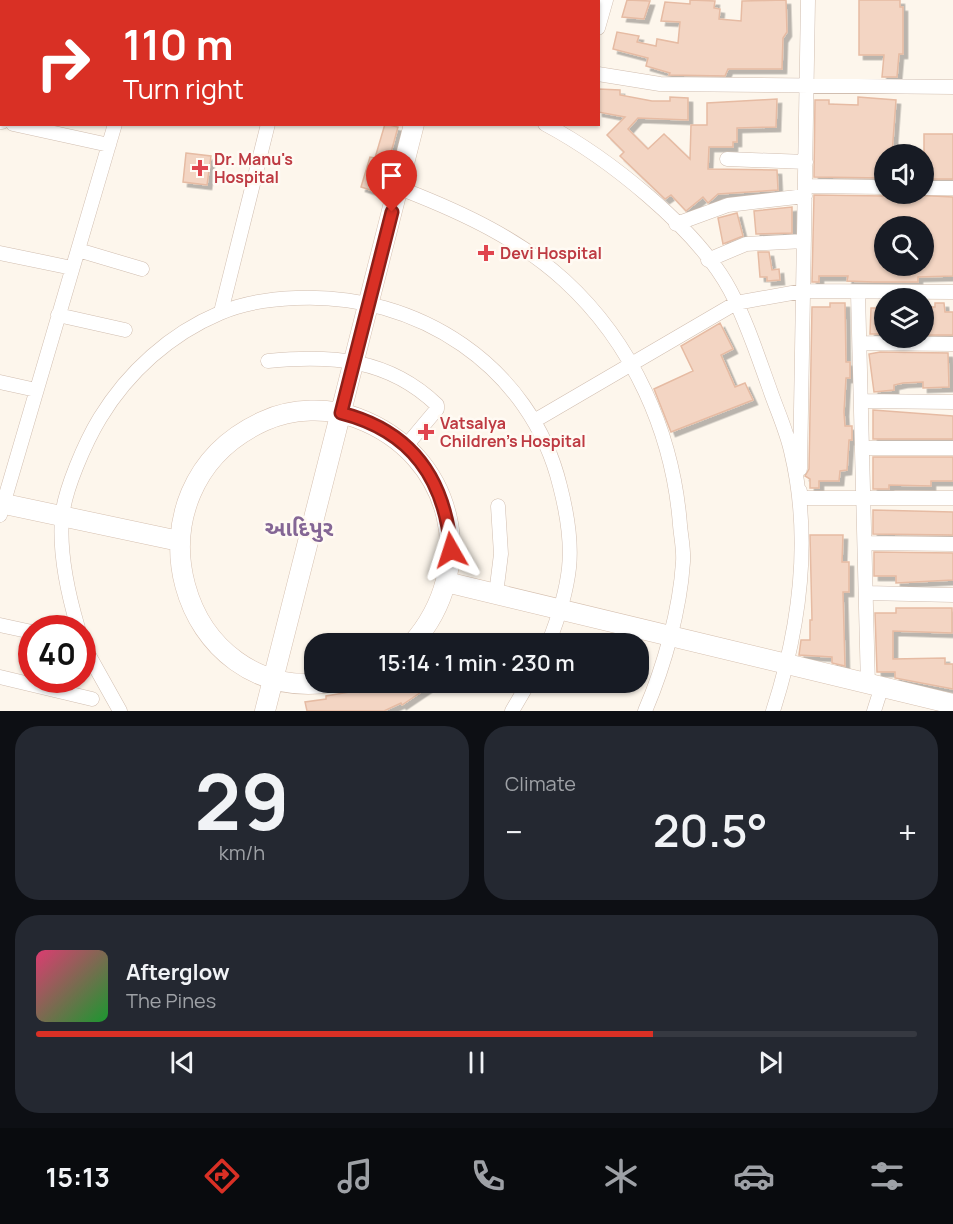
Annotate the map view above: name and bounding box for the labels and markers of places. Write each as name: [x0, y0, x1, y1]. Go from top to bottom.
place label: Dr. Manu's Hospital: [214, 148, 293, 188]
pin: [366, 150, 417, 212]
marker: Dr. Manu's Hospital: [191, 159, 209, 177]
place label: Devi Hospital: [500, 242, 602, 264]
marker: Devi Hospital: [477, 244, 495, 262]
place label: Vatsalya Children's Hospital: [440, 412, 586, 452]
marker: Vatsalya Children's Hospital: [417, 423, 435, 441]

